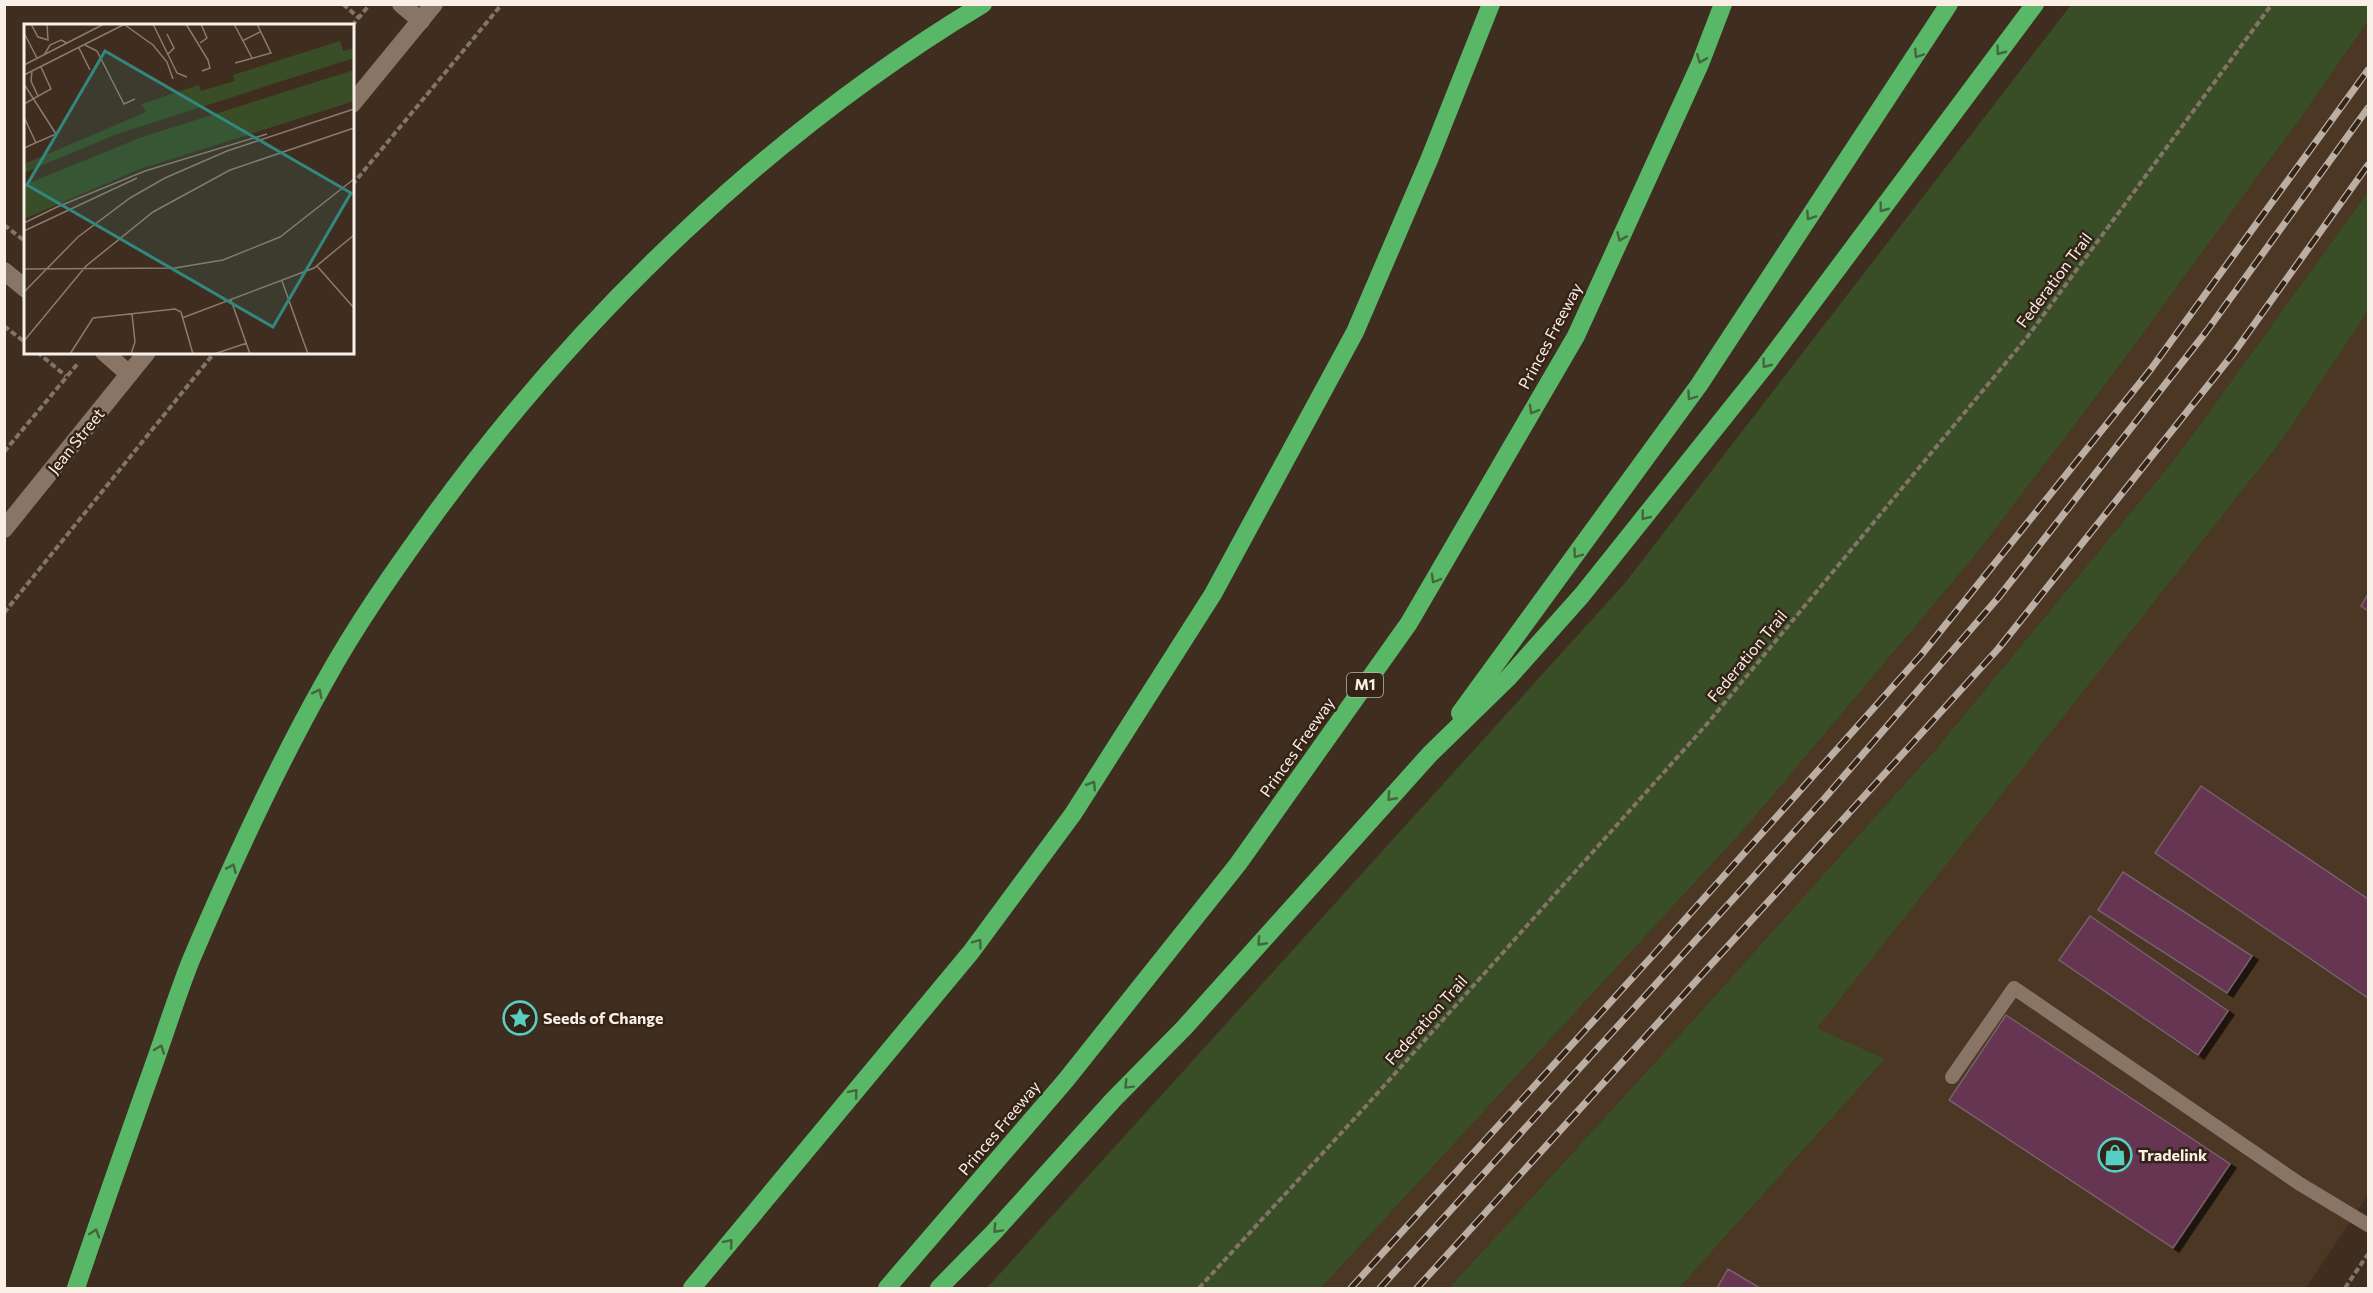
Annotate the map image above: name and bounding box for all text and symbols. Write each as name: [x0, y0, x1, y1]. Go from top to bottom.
inset map: [24, 24, 354, 354]
one-way arrow: [1996, 45, 2007, 56]
one-way arrow: [1913, 48, 1925, 58]
one-way arrow: [1696, 52, 1708, 63]
one-way arrow: [1880, 201, 1891, 212]
one-way arrow: [1806, 210, 1817, 221]
street label: Federation Trail: [2012, 229, 2095, 331]
one-way arrow: [1617, 230, 1629, 241]
street label: Princes Freeway: [1514, 280, 1585, 392]
one-way arrow: [1763, 357, 1774, 368]
one-way arrow: [1687, 390, 1698, 401]
street label: Jean Street: [43, 404, 108, 477]
one-way arrow: [1529, 404, 1540, 414]
one-way arrow: [1641, 509, 1652, 520]
one-way arrow: [1573, 548, 1584, 559]
one-way arrow: [1430, 572, 1442, 583]
street label: Federation Trail: [1703, 606, 1790, 705]
road number: M1: [1347, 673, 1383, 697]
one-way arrow: [311, 689, 323, 700]
street label: Princes Freeway: [1255, 693, 1338, 800]
one-way arrow: [1084, 780, 1095, 791]
one-way arrow: [1387, 790, 1398, 801]
one-way arrow: [225, 863, 237, 874]
one-way arrow: [1257, 935, 1268, 946]
one-way arrow: [971, 938, 982, 949]
street label: Federation Trail: [1381, 971, 1471, 1068]
place icon: Seeds of Change: [502, 1000, 538, 1036]
place label: Seeds of Change: [543, 1008, 663, 1027]
one-way arrow: [152, 1044, 165, 1055]
street label: Princes Freeway: [954, 1077, 1044, 1179]
one-way arrow: [1124, 1077, 1135, 1088]
one-way arrow: [847, 1089, 858, 1100]
shop icon: Tradelink: [2097, 1137, 2133, 1173]
place label: Tradelink: [2138, 1145, 2208, 1164]
one-way arrow: [993, 1222, 1004, 1233]
one-way arrow: [88, 1228, 100, 1239]
one-way arrow: [722, 1239, 733, 1250]

